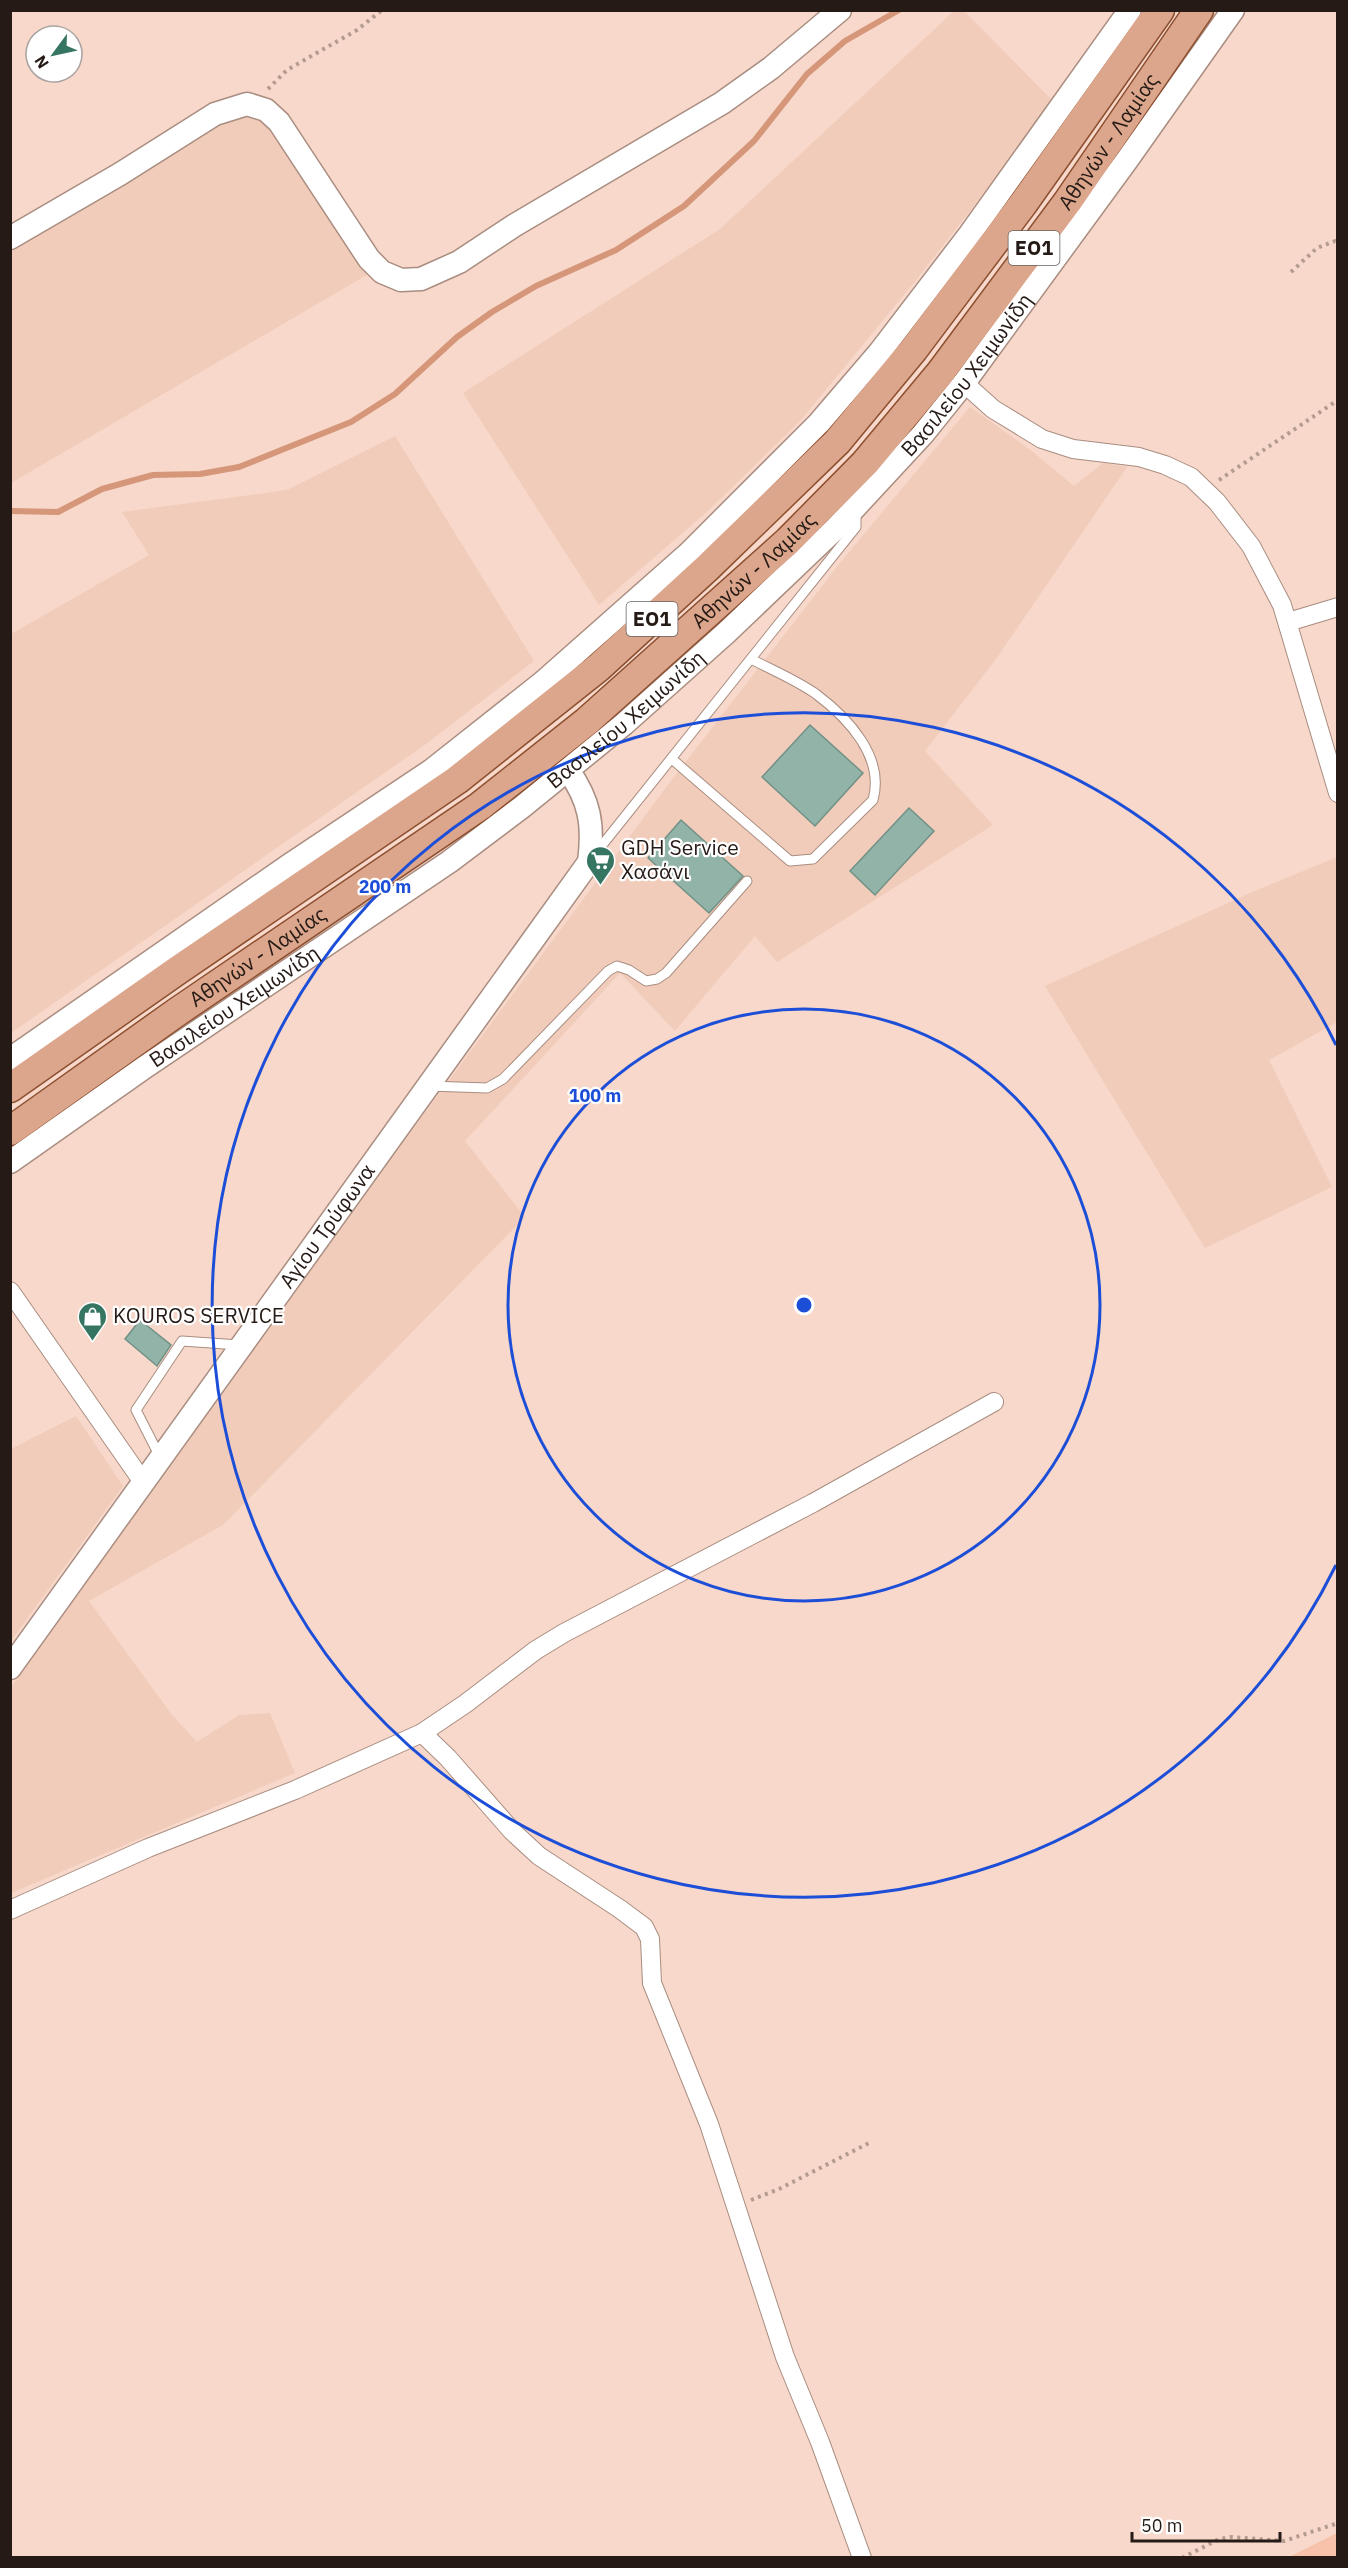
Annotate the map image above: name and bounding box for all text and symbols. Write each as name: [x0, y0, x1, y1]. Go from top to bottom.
north arrow: [24, 24, 84, 84]
text: N: [30, 52, 53, 72]
street label: Αθηνών - Λαμίας: [1051, 67, 1165, 215]
road number: ΕΟ1: [1008, 231, 1060, 265]
street label: Βασιλείου Χειμωνίδη: [894, 287, 1038, 462]
street label: Αθηνών - Λαμίας: [685, 505, 822, 634]
road number: ΕΟ1: [626, 602, 678, 636]
street label: Βασιλείου Χειμωνίδη: [540, 643, 710, 794]
place label: GDH Service Χασάνι: [621, 833, 739, 885]
supermarket icon: GDH Service Χασάνι: [584, 844, 616, 886]
text: 200 m: [359, 875, 411, 898]
street label: Αθηνών - Λαμίας: [183, 899, 332, 1013]
street label: Βασιλείου Χειμωνίδη: [143, 938, 325, 1073]
text: 100 m: [569, 1084, 621, 1107]
street label: Αγίου Τρύφωνα: [272, 1158, 381, 1294]
centre of rings: [794, 1295, 814, 1315]
shop icon: KOUROS SERVICE: [76, 1300, 108, 1342]
place label: KOUROS SERVICE: [113, 1301, 284, 1329]
scale bar: [1132, 2505, 1280, 2543]
text: 50 m: [1141, 2514, 1183, 2537]

